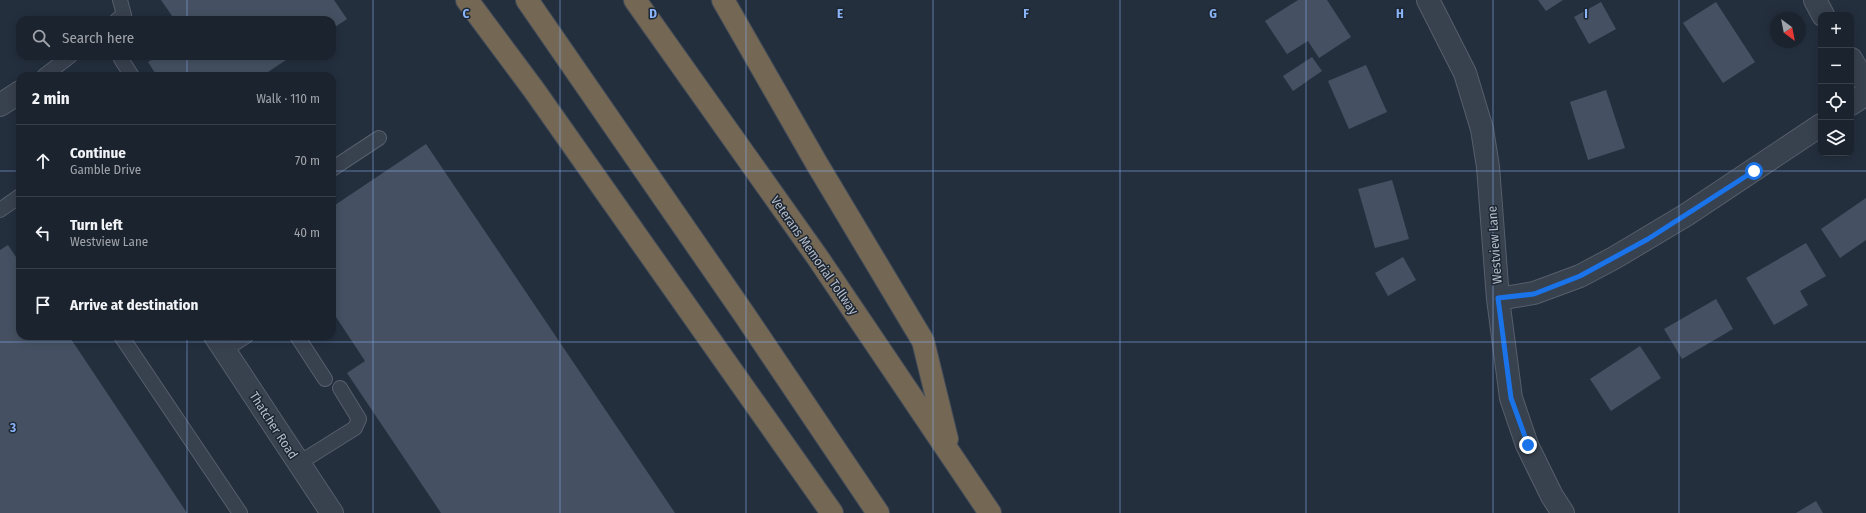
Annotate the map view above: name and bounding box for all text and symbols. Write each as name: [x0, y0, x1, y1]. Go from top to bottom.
text: C: [463, 6, 470, 21]
text: D: [649, 6, 657, 21]
text: E: [837, 6, 843, 21]
text: F: [1023, 6, 1029, 21]
text: G: [1209, 6, 1217, 21]
text: H: [1396, 6, 1404, 21]
text: I: [1584, 6, 1588, 21]
north arrow: [1770, 12, 1806, 48]
map controls: [1818, 12, 1854, 156]
button: +: [1818, 12, 1854, 48]
search box: [16, 16, 336, 60]
icon: search: [30, 27, 52, 49]
text: Search here: [62, 29, 134, 47]
button: −: [1818, 48, 1854, 84]
button: locate: [1818, 84, 1854, 120]
text: 2 min: [32, 88, 70, 109]
text: Walk · 110 m: [256, 91, 320, 106]
button: layers: [1818, 120, 1854, 156]
text: Continue: [70, 144, 126, 162]
icon: ahead: [32, 150, 54, 172]
text: 70 m: [295, 153, 320, 168]
text: Gamble Drive: [70, 162, 141, 177]
route start: [1745, 162, 1763, 180]
street label: Veterans Memorial Tollway: [768, 193, 861, 318]
street label: Westview Lane: [1484, 205, 1505, 284]
text: Turn left: [70, 216, 123, 234]
icon: left: [32, 222, 54, 244]
text: 40 m: [294, 225, 320, 240]
text: Westview Lane: [70, 234, 148, 249]
icon: arrive: [32, 294, 54, 316]
text: Arrive at destination: [70, 296, 198, 314]
street label: Thatcher Road: [246, 389, 301, 462]
text: 3: [9, 420, 16, 435]
route end: [1519, 436, 1537, 454]

